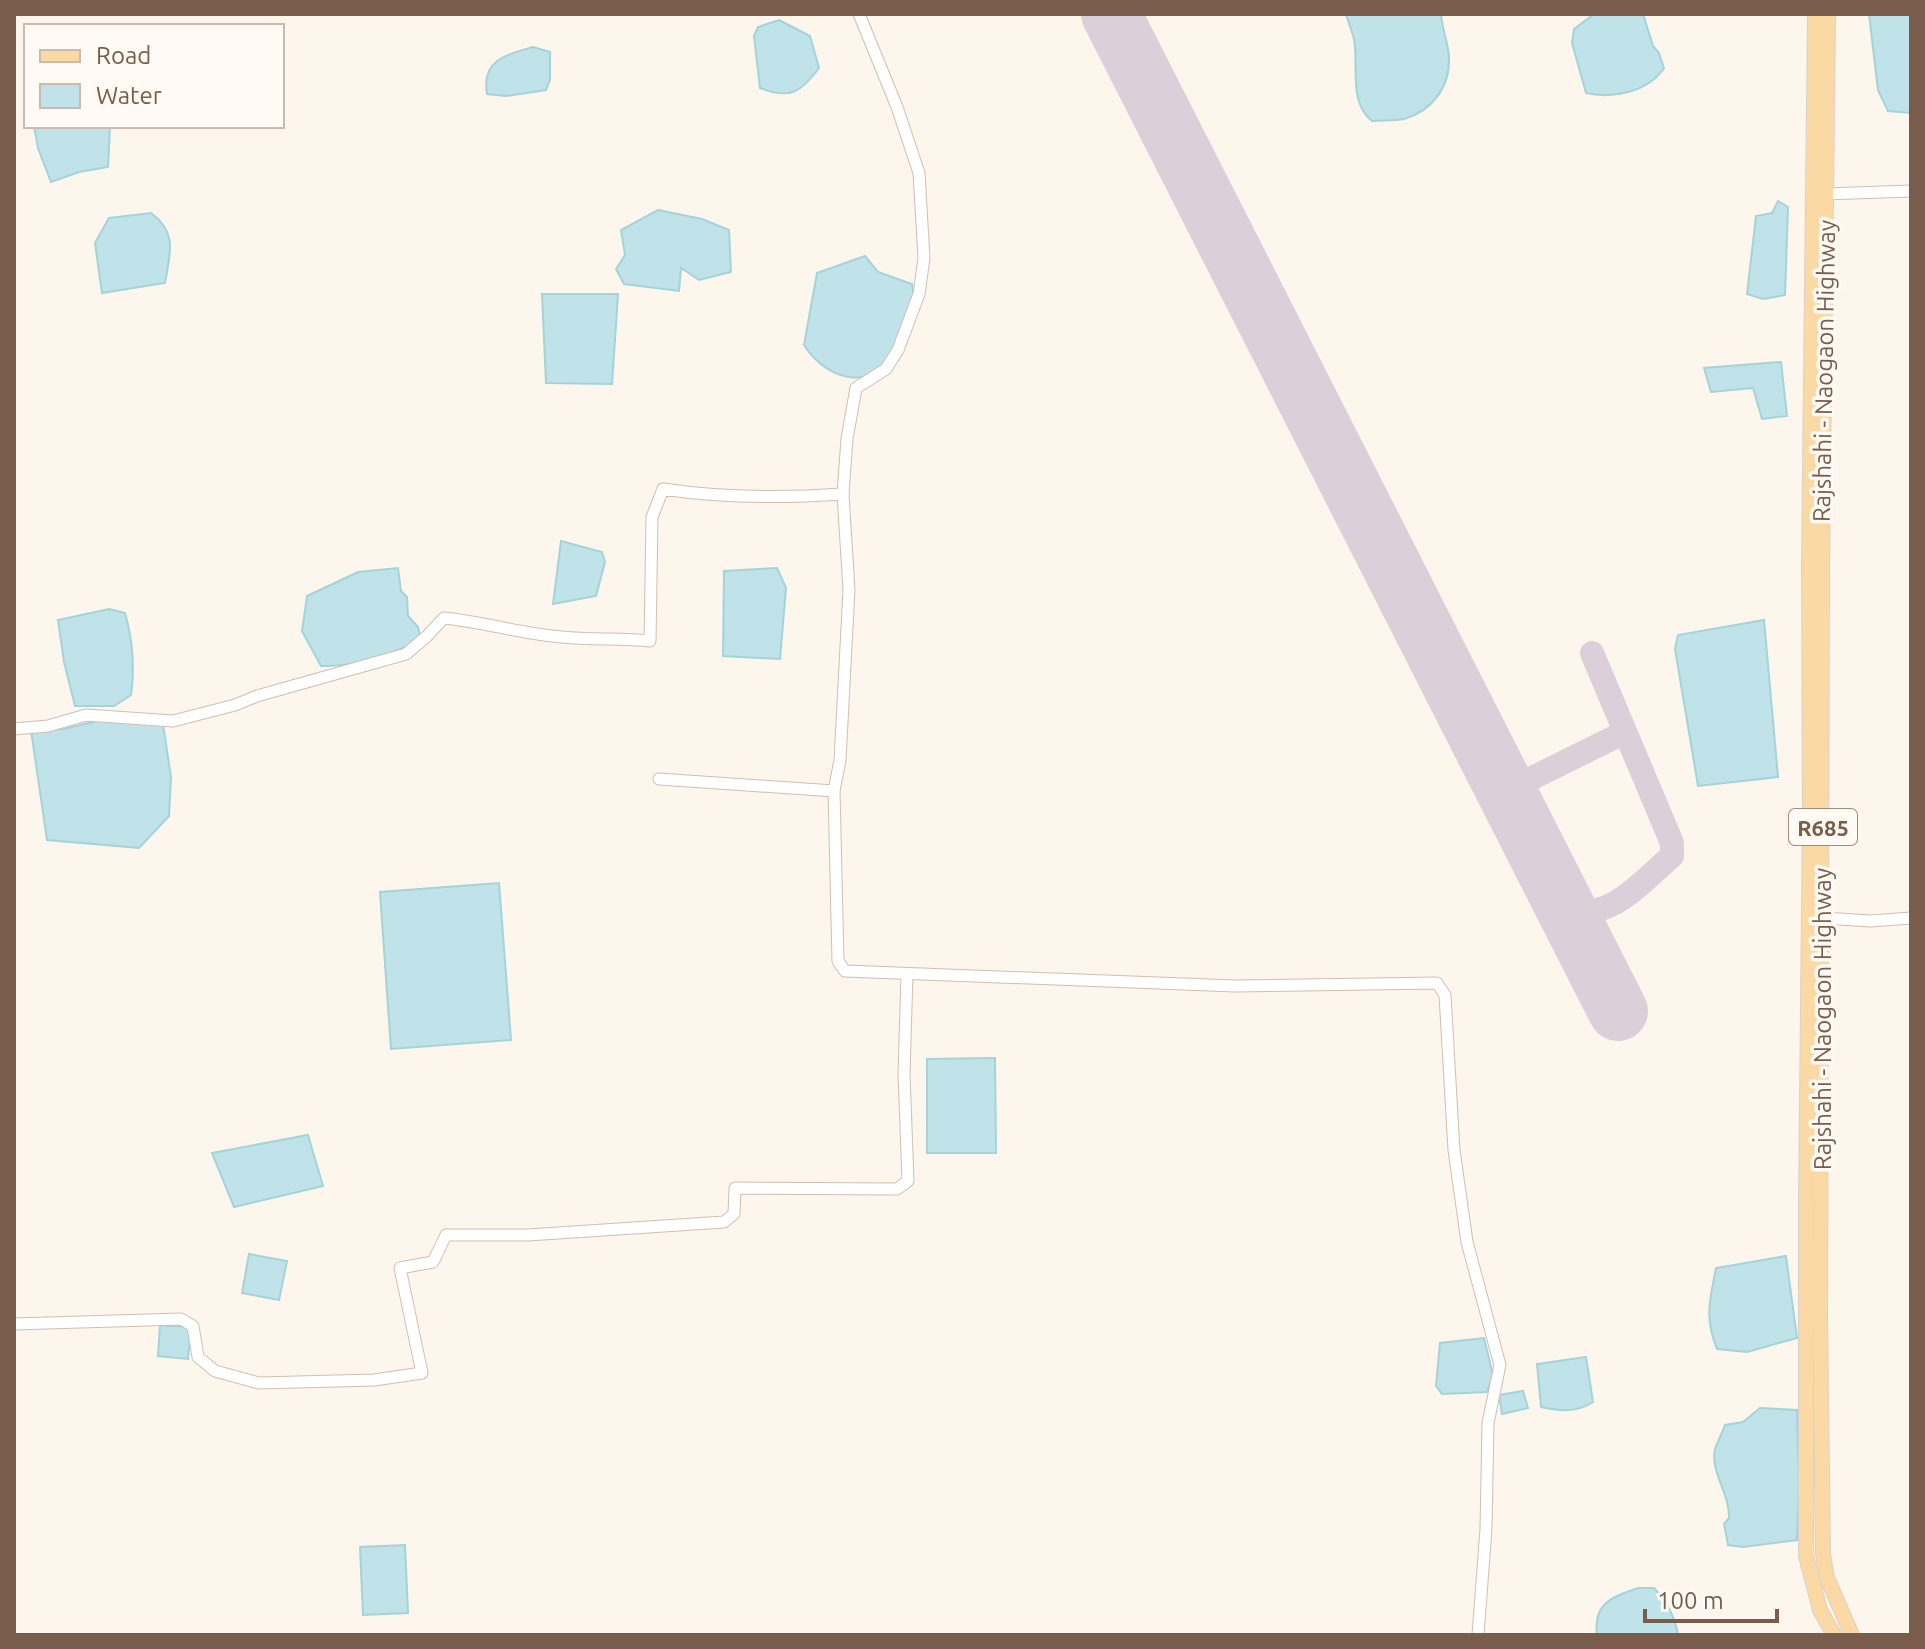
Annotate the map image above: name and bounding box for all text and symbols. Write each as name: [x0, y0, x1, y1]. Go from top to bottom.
legend: [24, 24, 284, 128]
text: Road: [96, 42, 151, 69]
text: Water: [96, 82, 162, 109]
street label: Rajshahi - Naogaon Highway: [1808, 219, 1840, 522]
road number: R685: [1789, 809, 1857, 845]
street label: Rajshahi - Naogaon Highway: [1809, 867, 1836, 1170]
scale bar: [1645, 1573, 1777, 1623]
text: 100 m: [1657, 1587, 1724, 1614]

